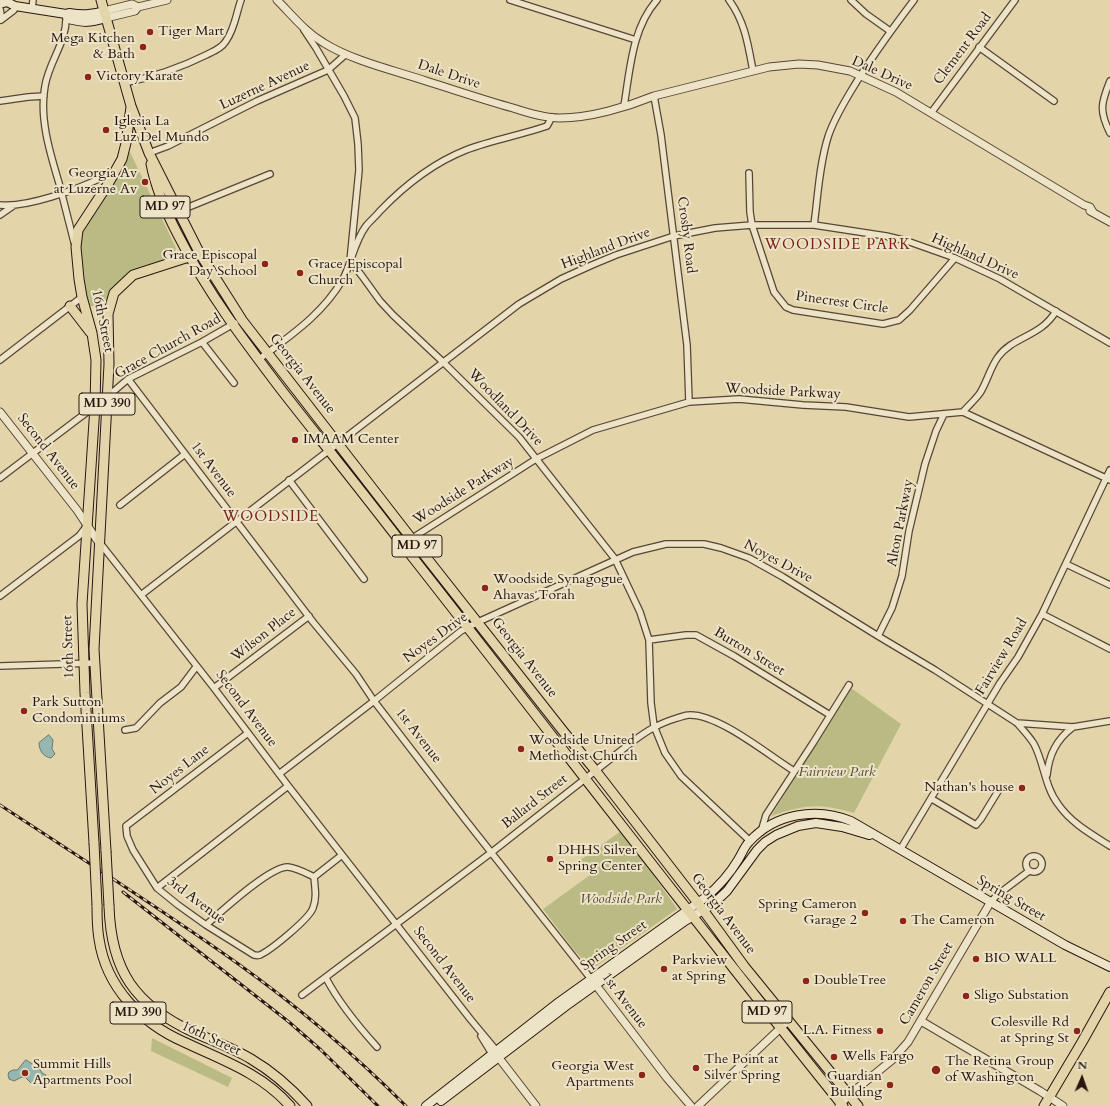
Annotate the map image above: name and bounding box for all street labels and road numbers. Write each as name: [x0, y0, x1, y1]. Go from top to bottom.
street label: Clement Road: [930, 10, 996, 88]
street label: Dale Drive: [849, 53, 915, 95]
street label: Dale Drive: [416, 57, 482, 93]
street label: Luzerne Avenue: [217, 58, 313, 114]
road number: MD 97: [140, 196, 190, 218]
street label: Crosby Road: [673, 196, 699, 274]
street label: Highland Drive: [559, 224, 653, 274]
street label: Highland Drive: [929, 230, 1021, 284]
street label: 16th Street: [87, 288, 117, 354]
street label: Pinecrest Circle: [795, 288, 889, 318]
street label: Grace Church Road: [112, 311, 224, 383]
street label: Georgia Avenue: [265, 331, 339, 417]
street label: Woodland Drive: [464, 366, 546, 450]
street label: Woodside Parkway: [725, 381, 841, 403]
road number: MD 390: [79, 393, 135, 415]
street label: Second Avenue: [13, 411, 83, 493]
street label: 1st Avenue: [187, 439, 239, 501]
street label: Woodside Parkway: [410, 453, 518, 529]
street label: Alton Parkway: [884, 478, 918, 568]
road number: MD 97: [392, 535, 442, 557]
street label: Noyes Drive: [741, 537, 815, 587]
street label: Wilson Place: [228, 605, 300, 665]
street label: Noyes Drive: [400, 609, 472, 667]
street label: 16th Street: [59, 615, 79, 679]
street label: Georgia Avenue: [487, 615, 561, 701]
street label: Fairview Road: [973, 616, 1031, 698]
street label: Burton Street: [711, 624, 787, 680]
street label: Second Avenue: [212, 667, 280, 751]
street label: 1st Avenue: [391, 705, 445, 767]
street label: Noyes Lane: [147, 742, 213, 798]
street label: Ballard Street: [499, 771, 571, 833]
street label: Georgia Avenue: [687, 870, 759, 958]
street label: Spring Street: [974, 873, 1048, 925]
street label: 3rd Avenue: [163, 874, 229, 928]
street label: Spring Street: [578, 917, 650, 975]
street label: Second Avenue: [409, 924, 479, 1006]
street label: Cameron Street: [896, 940, 958, 1028]
street label: 1st Avenue: [598, 970, 650, 1032]
road number: MD 97: [742, 1001, 792, 1023]
road number: MD 390: [110, 1002, 166, 1024]
street label: 16th Street: [178, 1018, 244, 1060]

